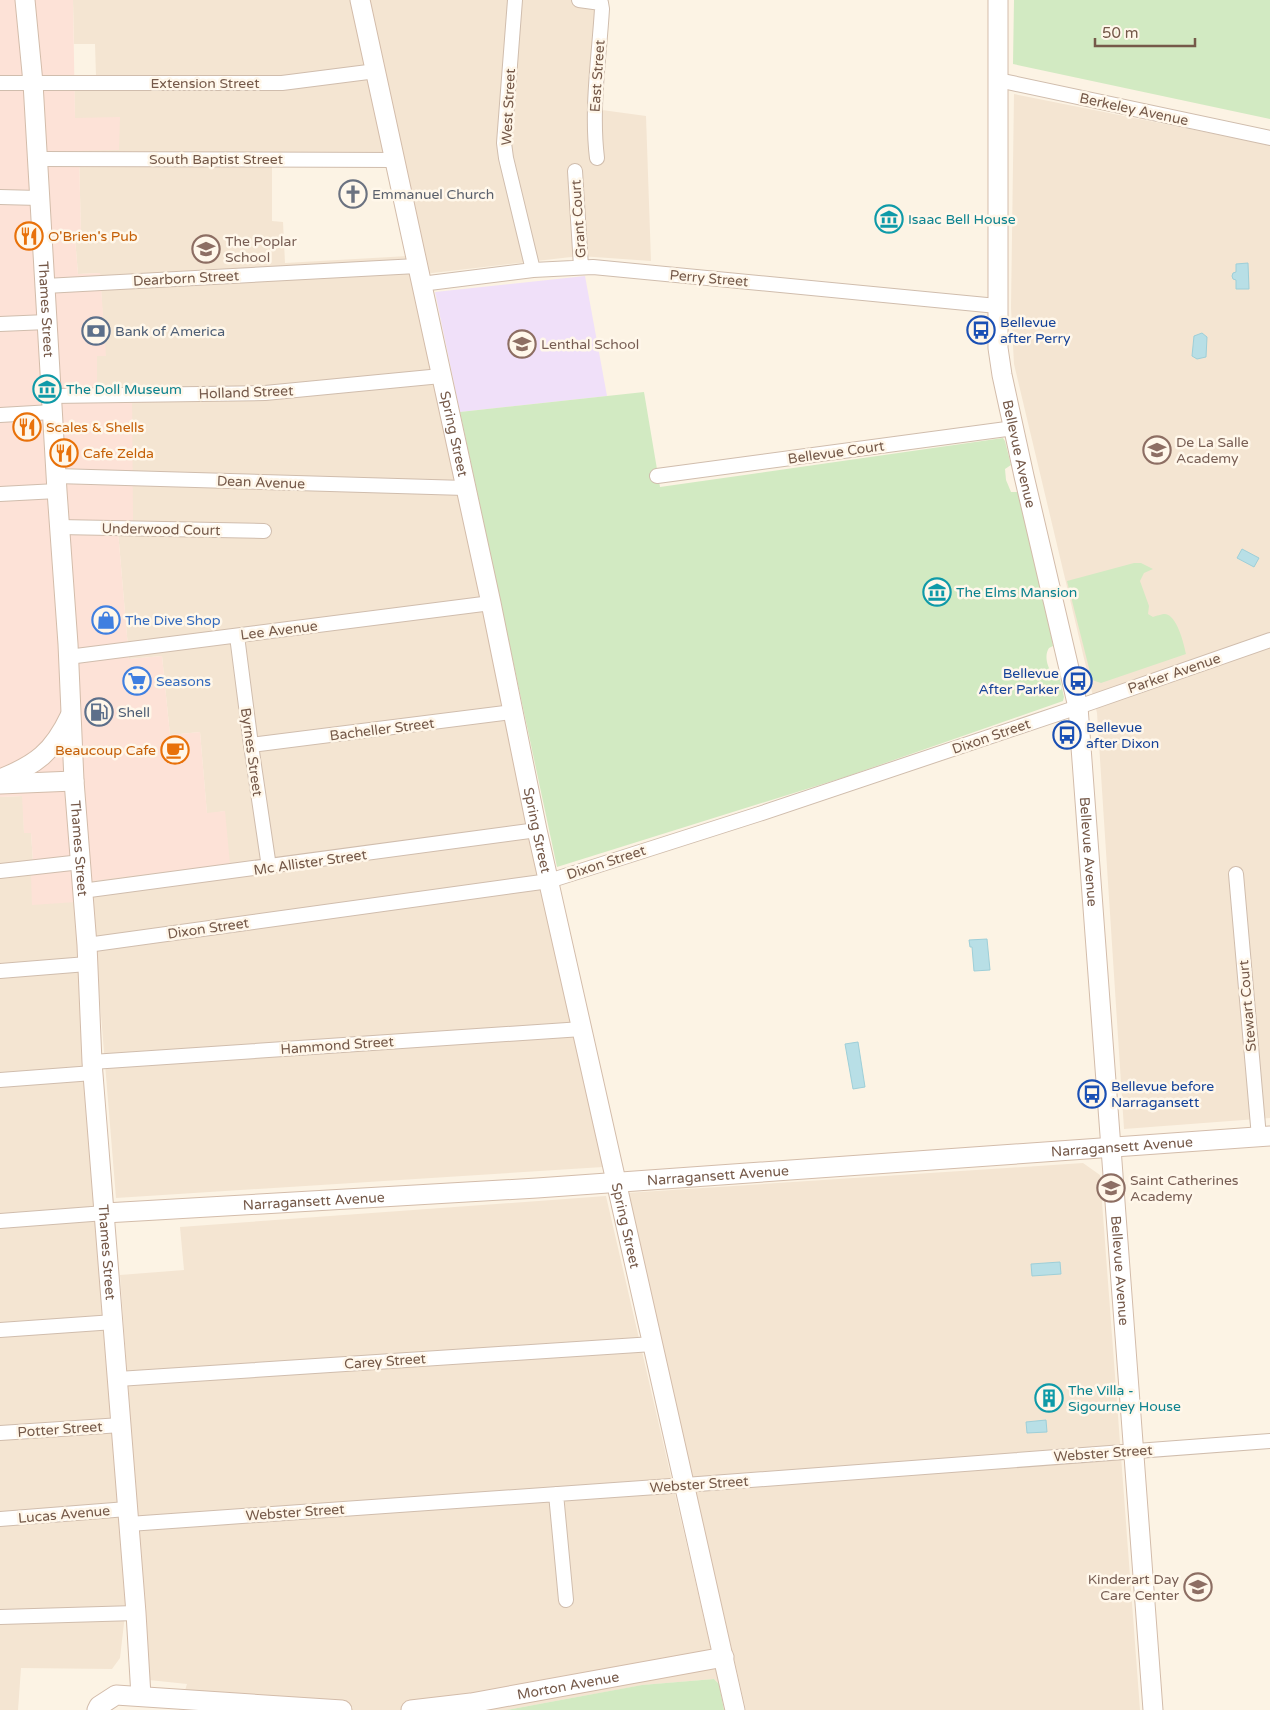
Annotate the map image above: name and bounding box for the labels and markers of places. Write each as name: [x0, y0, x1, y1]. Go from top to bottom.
church icon: Emmanuel Church: [338, 179, 368, 209]
place label: Emmanuel Church: [372, 186, 494, 203]
museum icon: Isaac Bell House: [874, 204, 904, 234]
place label: Isaac Bell House: [908, 211, 1016, 228]
restaurant icon: O'Brien's Pub: [14, 221, 44, 251]
place label: O'Brien's Pub: [48, 228, 138, 245]
place label: The Poplar School: [225, 233, 297, 266]
school or university icon: The Poplar School: [191, 234, 221, 264]
place label: Bellevue after Perry: [1000, 314, 1071, 347]
bus stop icon: Bellevue after Perry: [966, 315, 996, 345]
bank icon: Bank of America: [81, 316, 111, 346]
place label: Bank of America: [115, 323, 225, 340]
school or university icon: Lenthal School: [507, 329, 537, 359]
place label: Lenthal School: [541, 336, 639, 353]
museum icon: The Doll Museum: [32, 374, 62, 404]
place label: The Doll Museum: [66, 381, 182, 398]
restaurant icon: Scales & Shells: [12, 412, 42, 442]
place label: Scales & Shells: [46, 419, 145, 436]
place label: De La Salle Academy: [1176, 434, 1249, 467]
school or university icon: De La Salle Academy: [1142, 435, 1172, 465]
restaurant icon: Cafe Zelda: [49, 438, 79, 468]
place label: Cafe Zelda: [83, 445, 154, 462]
museum icon: The Elms Mansion: [922, 577, 952, 607]
place label: The Elms Mansion: [956, 584, 1077, 601]
shop icon: The Dive Shop: [91, 605, 121, 635]
place label: The Dive Shop: [125, 612, 221, 629]
place label: Bellevue After Parker: [978, 665, 1060, 698]
supermarket icon: Seasons: [122, 666, 152, 696]
bus stop icon: Bellevue After Parker: [1063, 666, 1093, 696]
place label: Seasons: [156, 673, 211, 690]
fuel station icon: Shell: [84, 697, 114, 727]
place label: Shell: [118, 704, 150, 721]
place label: Bellevue after Dixon: [1086, 719, 1159, 752]
bus stop icon: Bellevue after Dixon: [1052, 720, 1082, 750]
cafe icon: Beaucoup Cafe: [160, 735, 190, 765]
place label: Beaucoup Cafe: [55, 742, 156, 759]
place label: Bellevue before Narragansett: [1111, 1078, 1214, 1111]
bus stop icon: Bellevue before Narragansett: [1077, 1079, 1107, 1109]
place label: Saint Catherines Academy: [1130, 1172, 1239, 1205]
school or university icon: Saint Catherines Academy: [1096, 1173, 1126, 1203]
place label: The Villa - Sigourney House: [1068, 1382, 1181, 1415]
building icon: The Villa - Sigourney House: [1034, 1383, 1064, 1413]
place label: Kinderart Day Care Center: [1088, 1571, 1180, 1604]
school or university icon: Kinderart Day Care Center: [1183, 1572, 1213, 1602]

